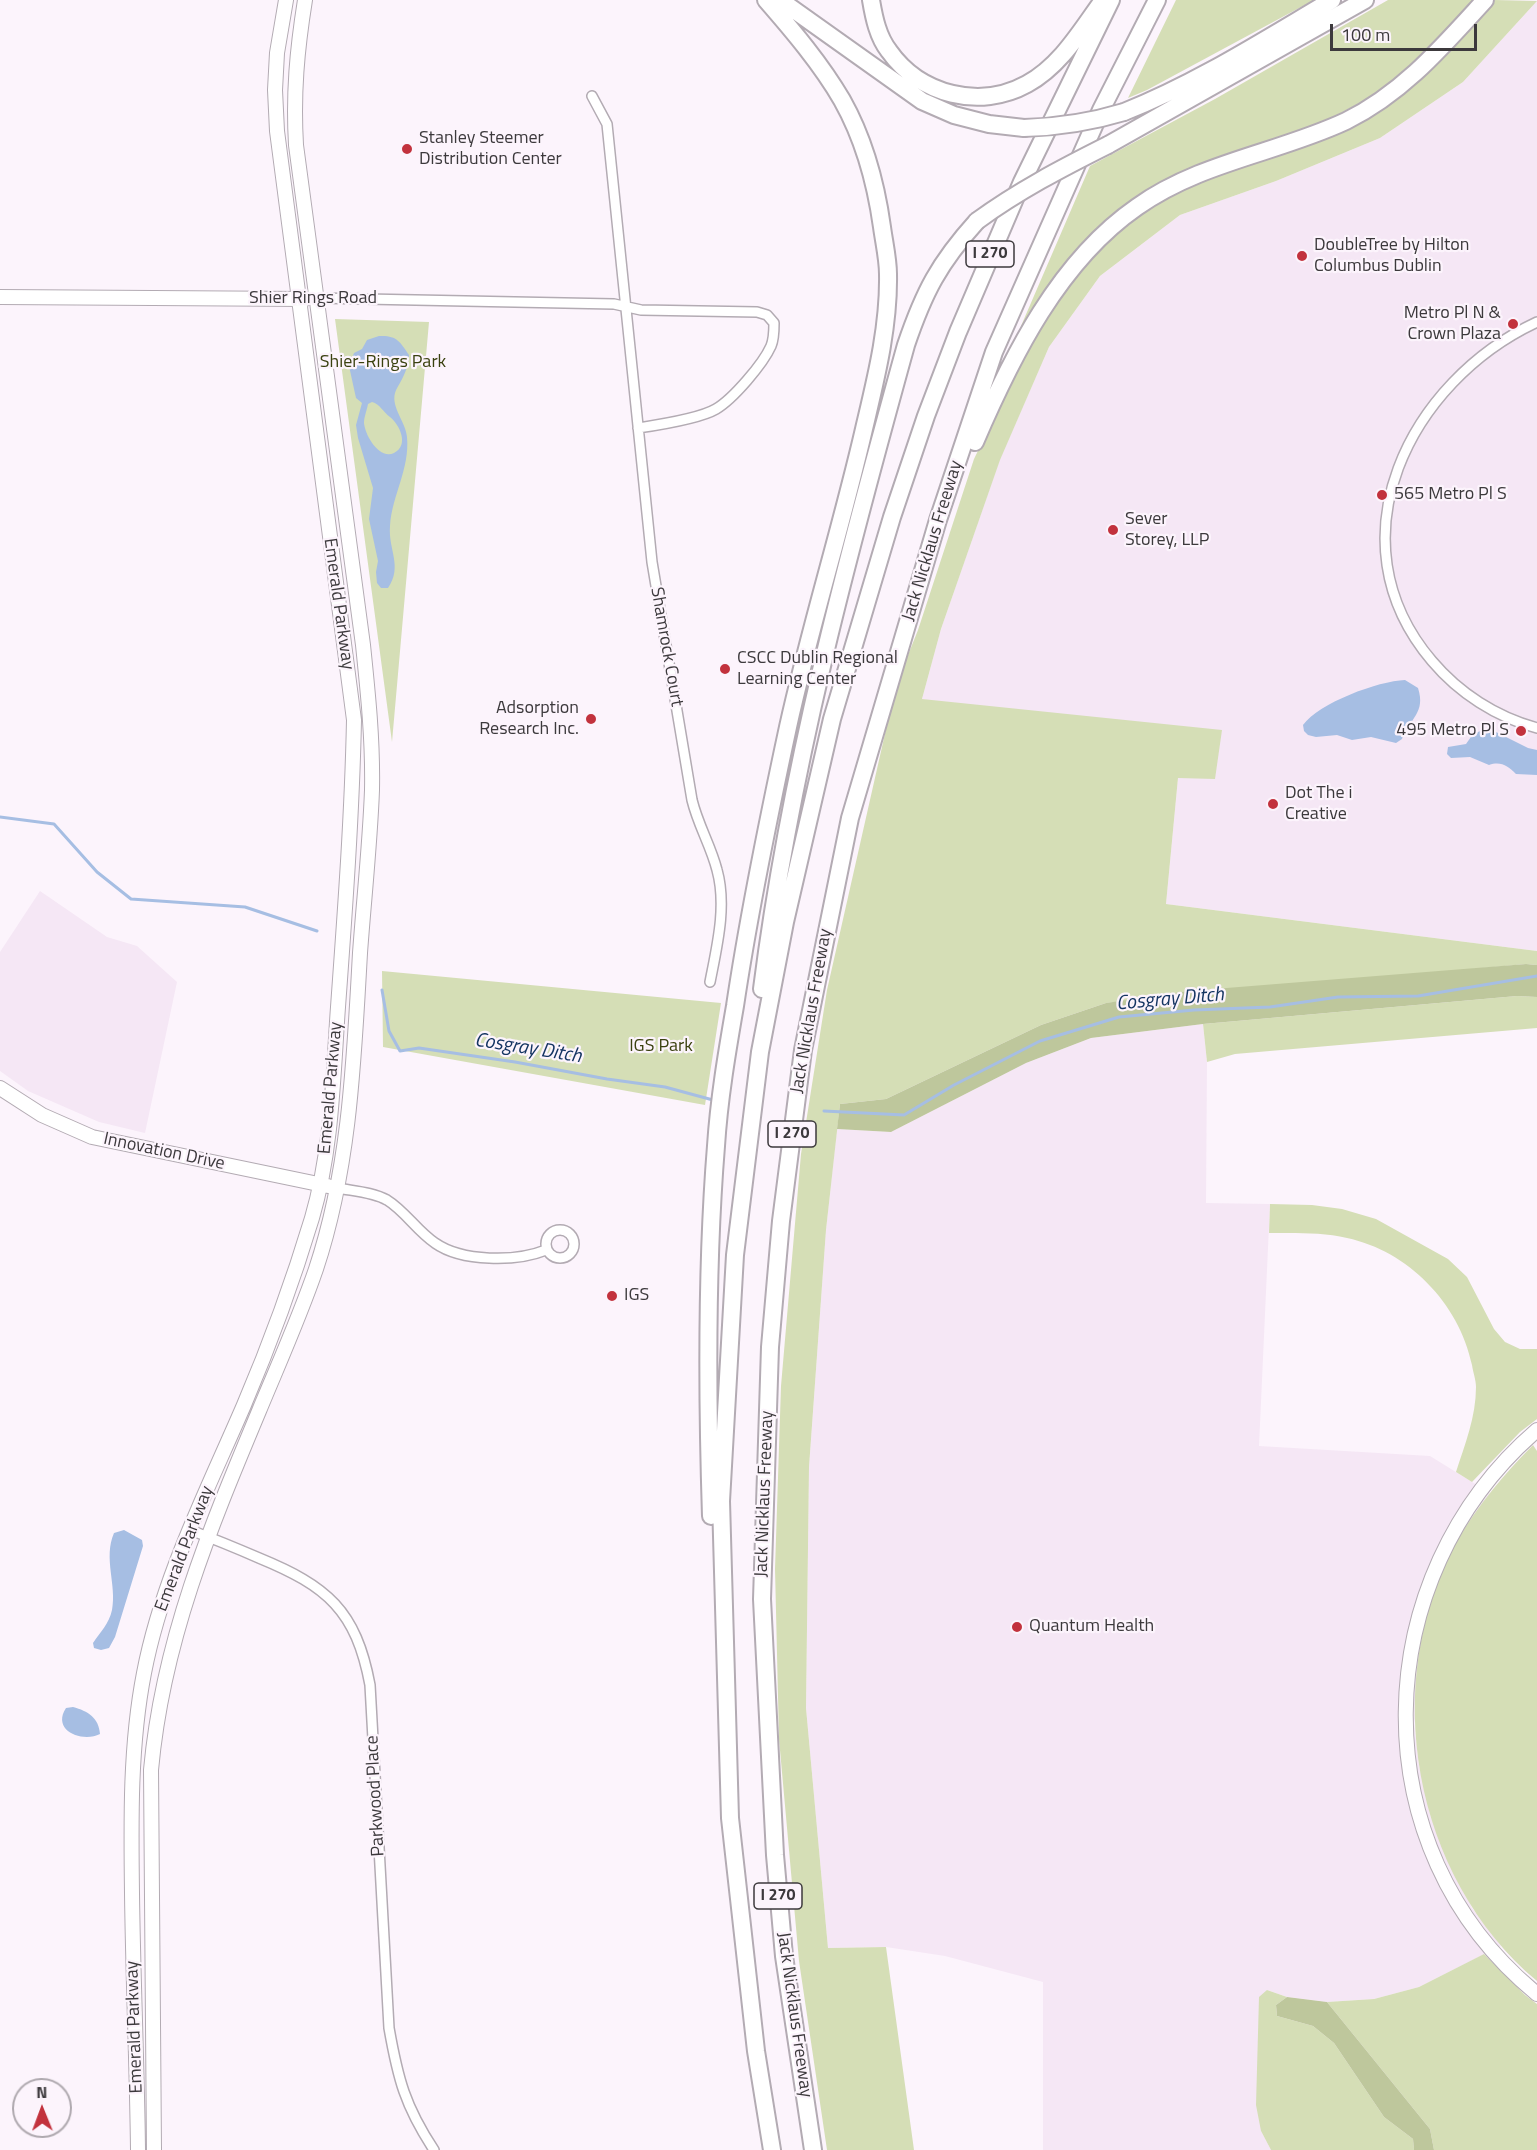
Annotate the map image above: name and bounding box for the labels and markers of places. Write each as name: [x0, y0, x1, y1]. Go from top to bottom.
place label: Stanley Steemer Distribution Center: [419, 128, 562, 170]
marker: Stanley Steemer Distribution Center: [400, 142, 414, 156]
place label: DoubleTree by Hilton Columbus Dublin: [1314, 235, 1470, 278]
marker: DoubleTree by Hilton Columbus Dublin: [1295, 249, 1309, 263]
place label: Metro Pl N & Crown Plaza: [1404, 303, 1501, 346]
marker: Metro Pl N & Crown Plaza: [1506, 317, 1520, 331]
place label: 565 Metro Pl S: [1394, 484, 1507, 506]
marker: 565 Metro Pl S: [1375, 488, 1389, 502]
place label: Sever Storey, LLP: [1125, 509, 1209, 552]
marker: Sever Storey, LLP: [1106, 523, 1120, 537]
place label: CSCC Dublin Regional Learning Center: [737, 648, 898, 690]
marker: CSCC Dublin Regional Learning Center: [718, 662, 732, 676]
place label: Adsorption Research Inc.: [479, 698, 579, 740]
marker: Adsorption Research Inc.: [584, 712, 598, 726]
place label: 495 Metro Pl S: [1396, 720, 1509, 742]
marker: 495 Metro Pl S: [1514, 724, 1528, 738]
place label: Dot The i Creative: [1285, 783, 1352, 826]
marker: Dot The i Creative: [1266, 797, 1280, 811]
place label: IGS: [624, 1285, 649, 1307]
marker: IGS: [605, 1289, 619, 1303]
place label: Quantum Health: [1029, 1616, 1154, 1638]
marker: Quantum Health: [1010, 1620, 1024, 1634]

